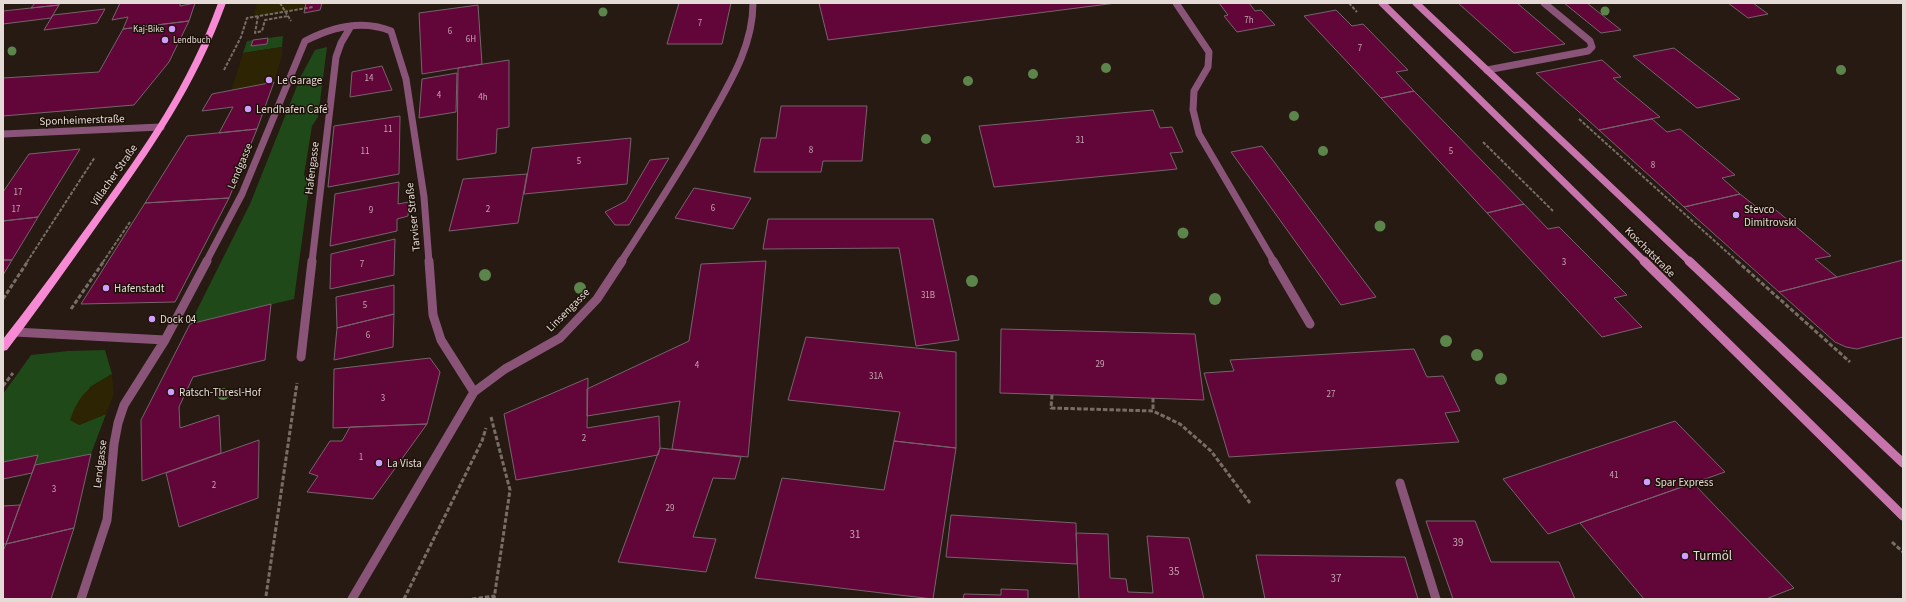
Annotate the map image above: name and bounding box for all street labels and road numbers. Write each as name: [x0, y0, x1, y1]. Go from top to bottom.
street label: Sponheimerstraße: [39, 111, 125, 129]
street label: Lendgasse: [224, 140, 257, 191]
street label: Hafengasse: [301, 140, 323, 195]
street label: Villacher Straße: [87, 141, 141, 209]
street label: Tarviser Straße: [402, 181, 424, 252]
street label: Koschatstraße: [1621, 223, 1679, 281]
street label: Linsengasse: [543, 285, 593, 335]
street label: Lendgasse: [90, 439, 110, 489]

